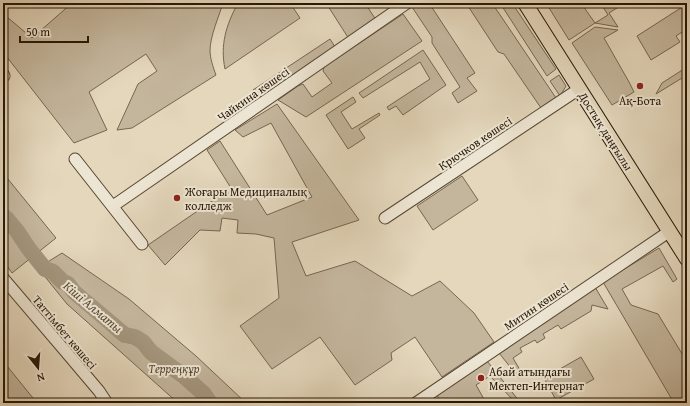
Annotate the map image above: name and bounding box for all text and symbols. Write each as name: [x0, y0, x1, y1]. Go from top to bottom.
scale bar: [20, 18, 88, 44]
text: 50 m: [26, 23, 50, 40]
street label: Чайкина көшесі: [213, 62, 293, 125]
marker: Ақ-Бота: [635, 81, 645, 91]
street label: Достық даңғылы: [574, 87, 637, 174]
place label: Ақ-Бота: [619, 92, 661, 109]
street label: Крючков көшесі: [435, 112, 516, 174]
place label: Жоғары Медициналық колледж: [184, 183, 307, 214]
marker: Жоғары Медициналық колледж: [172, 193, 182, 203]
water label: Кіші Алматы: [59, 277, 127, 337]
street label: Митин көшесі: [500, 278, 572, 334]
street label: Таттімбет көшесі: [29, 291, 101, 373]
north arrow: [18, 348, 58, 388]
park label: Терреңқұр: [149, 360, 200, 377]
place label: Абай атындағы Мектеп-Интернат: [489, 363, 584, 394]
text: N: [34, 369, 47, 386]
marker: Абай атындағы Мектеп-Интернат: [476, 373, 486, 383]

